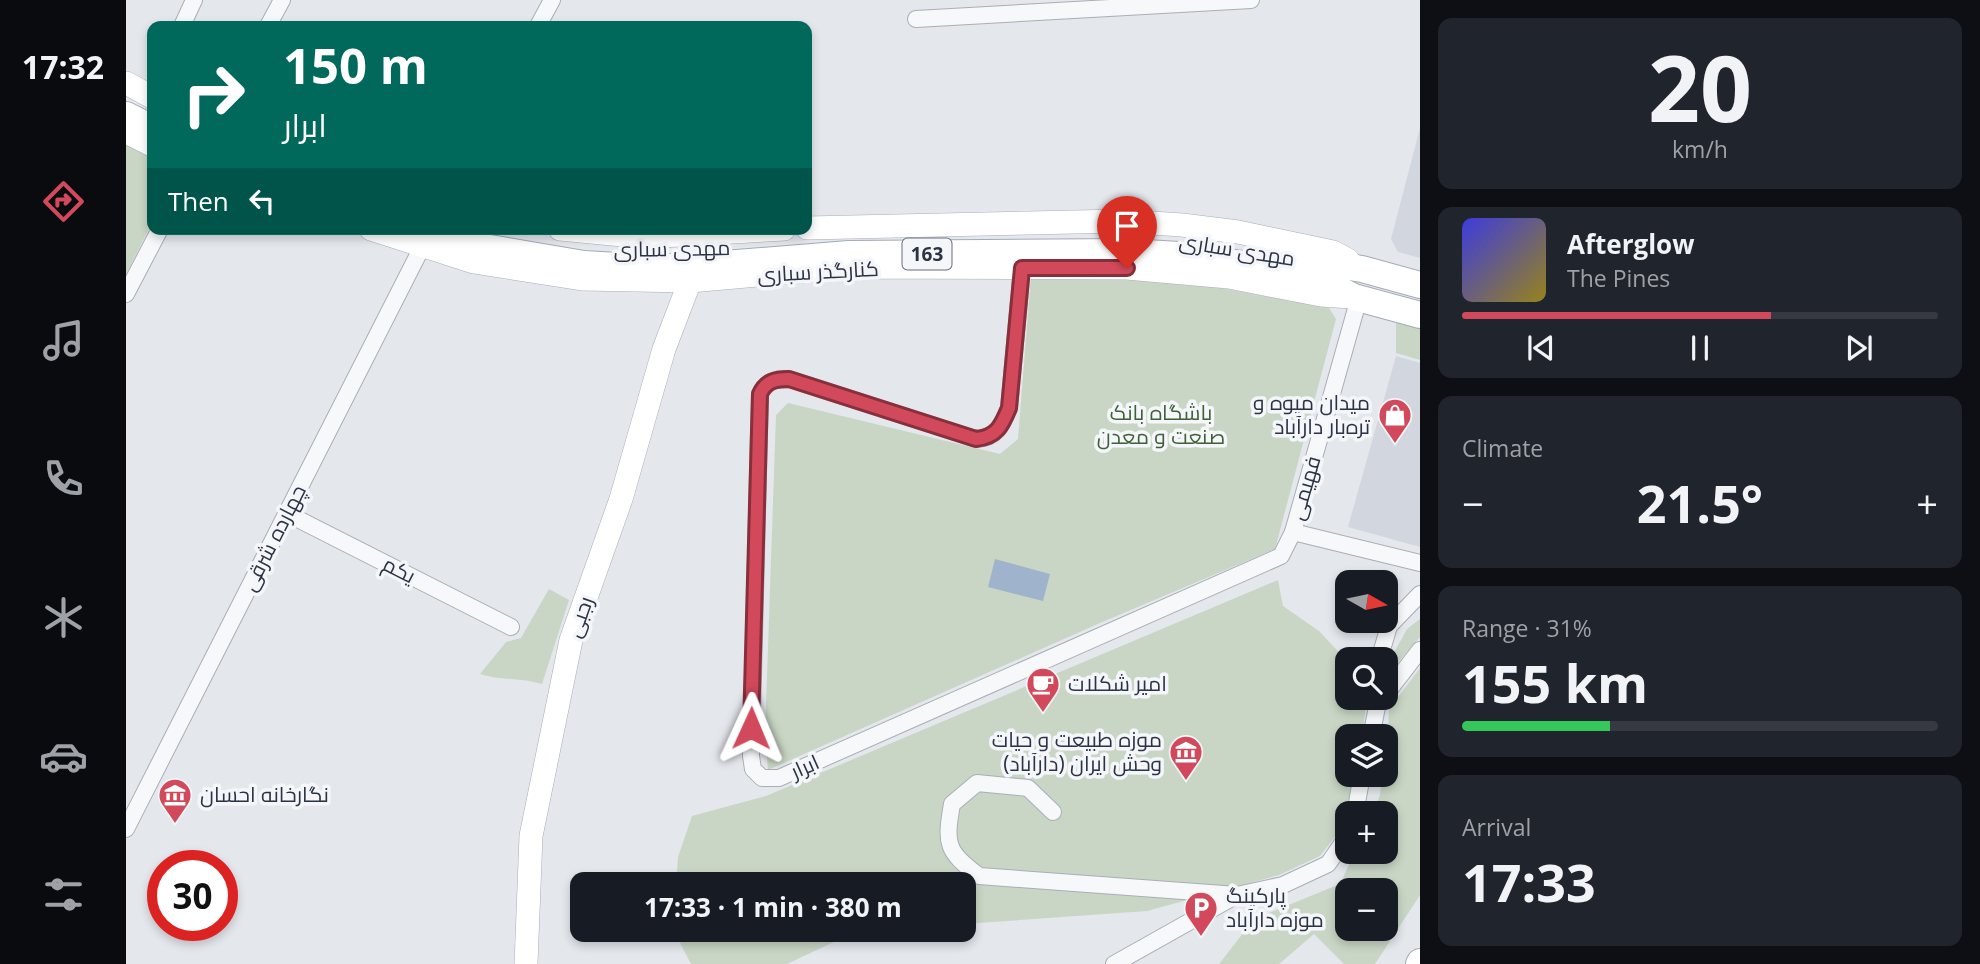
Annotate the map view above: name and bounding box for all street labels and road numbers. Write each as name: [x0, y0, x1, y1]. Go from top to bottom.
street label: مهدی سباری: [1177, 226, 1297, 272]
street label: مهدی سباری: [613, 233, 731, 263]
road number: 163: [902, 238, 952, 270]
street label: کنارگذر سباری: [757, 254, 879, 288]
street label: فهیمی: [1282, 452, 1327, 523]
street label: چهارده شرقی: [234, 480, 313, 596]
street label: یکم: [378, 549, 421, 590]
street label: رجبی: [559, 592, 599, 641]
street label: ابرار: [785, 747, 823, 785]

